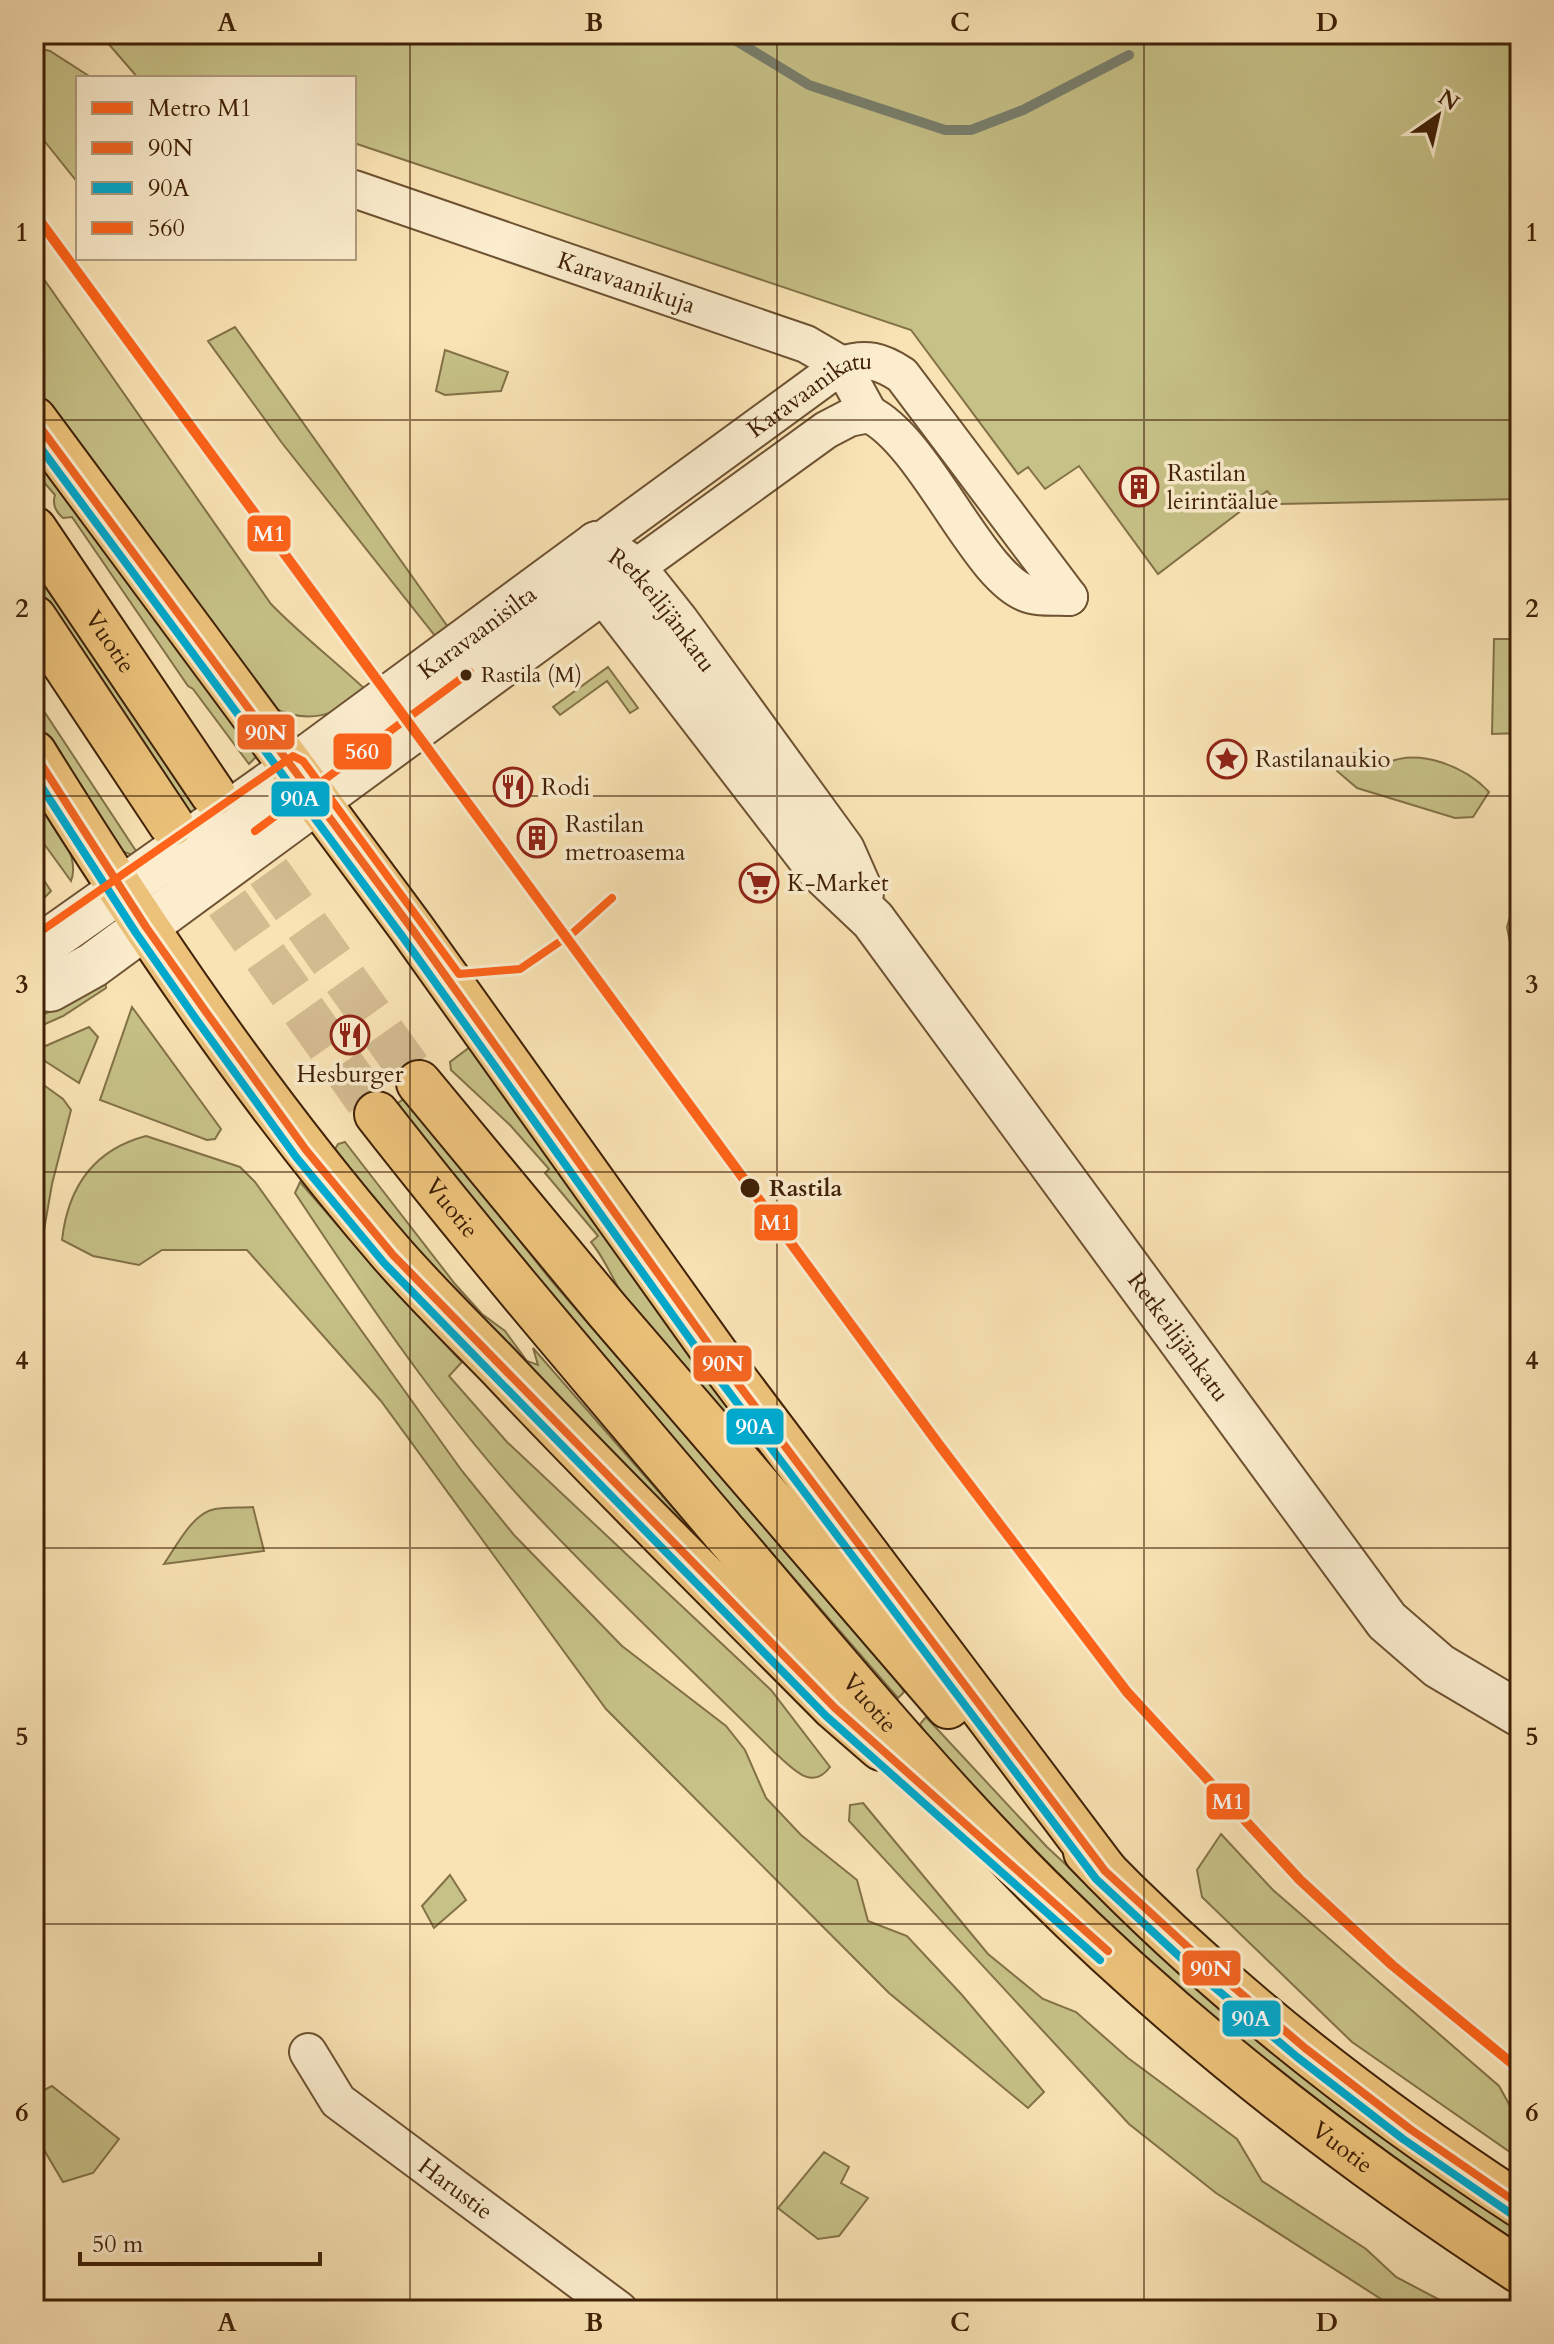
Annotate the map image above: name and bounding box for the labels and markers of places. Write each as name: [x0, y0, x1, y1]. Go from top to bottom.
place label: Rastilan leirintäalue: [1167, 457, 1279, 518]
building icon: Rastilan leirintäalue: [1118, 466, 1160, 508]
place label: Rastila (M): [481, 660, 582, 690]
marker: Rastila (M): [458, 667, 474, 683]
place icon: Rastilanaukio: [1206, 738, 1248, 780]
place label: Rastilanaukio: [1255, 743, 1391, 776]
restaurant icon: Rodi: [492, 766, 534, 808]
place label: Rodi: [541, 771, 590, 804]
place label: Rastilan metroasema: [565, 808, 686, 869]
building icon: Rastilan metroasema: [516, 817, 558, 859]
supermarket icon: K-Market: [738, 862, 780, 904]
place label: K-Market: [787, 867, 889, 900]
restaurant icon: Hesburger: [329, 1014, 371, 1056]
place label: Hesburger: [297, 1058, 404, 1091]
place label: Rastila: [769, 1172, 843, 1205]
marker: Rastila: [738, 1176, 762, 1200]

